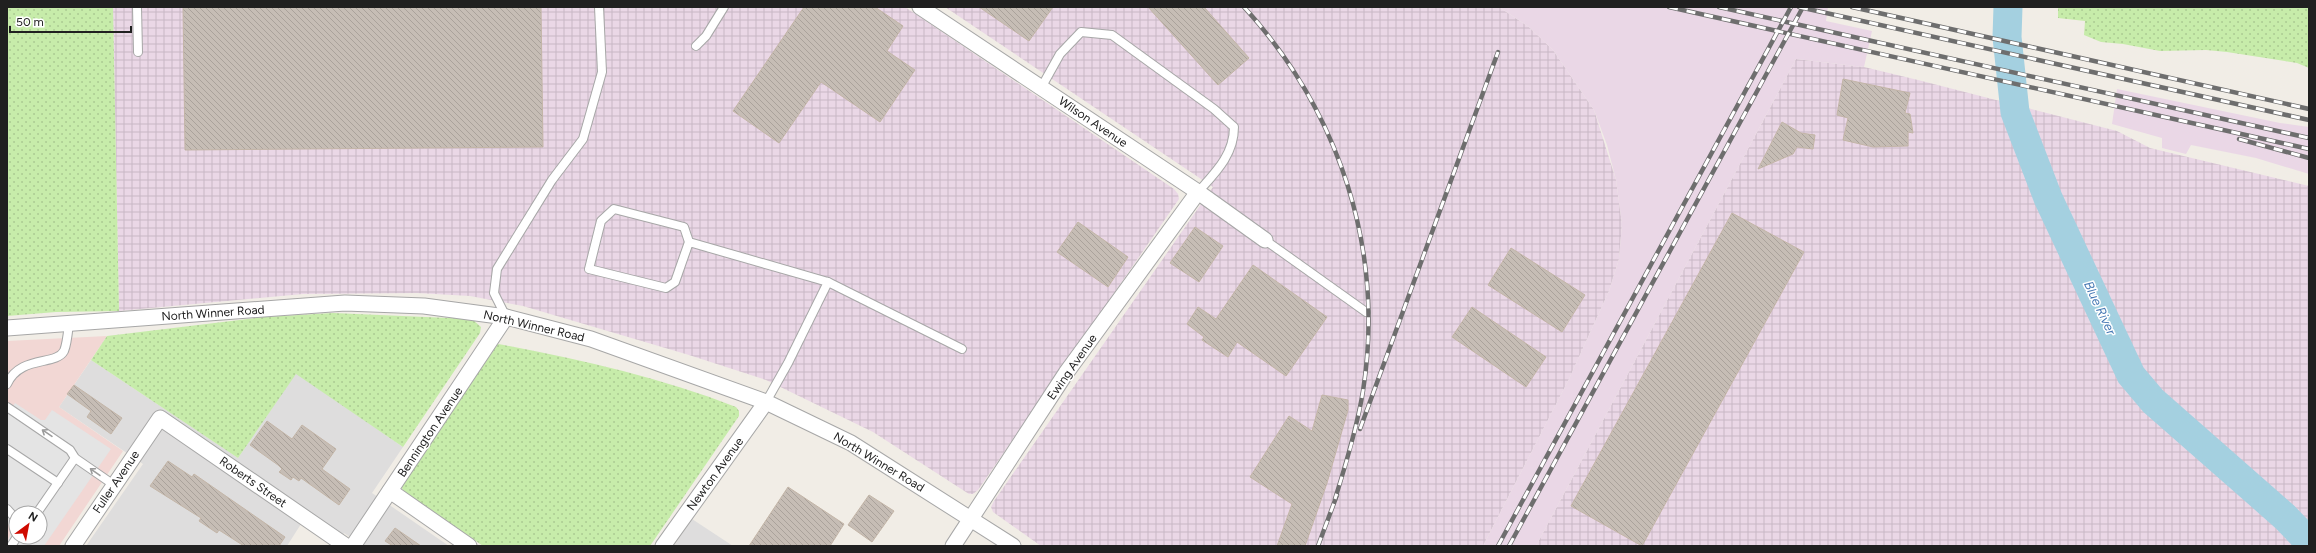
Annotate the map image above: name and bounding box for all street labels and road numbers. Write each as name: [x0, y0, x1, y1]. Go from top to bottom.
street label: Wilson Avenue: [1056, 94, 1130, 150]
street label: North Winner Road: [161, 302, 265, 324]
street label: North Winner Road: [482, 308, 586, 344]
street label: Ewing Avenue: [1044, 331, 1100, 402]
street label: Bennington Avenue: [395, 384, 466, 480]
street label: North Winner Road: [831, 429, 927, 495]
street label: Newton Avenue: [684, 434, 746, 513]
street label: Fuller Avenue: [90, 448, 142, 516]
street label: Roberts Street: [217, 454, 290, 511]

